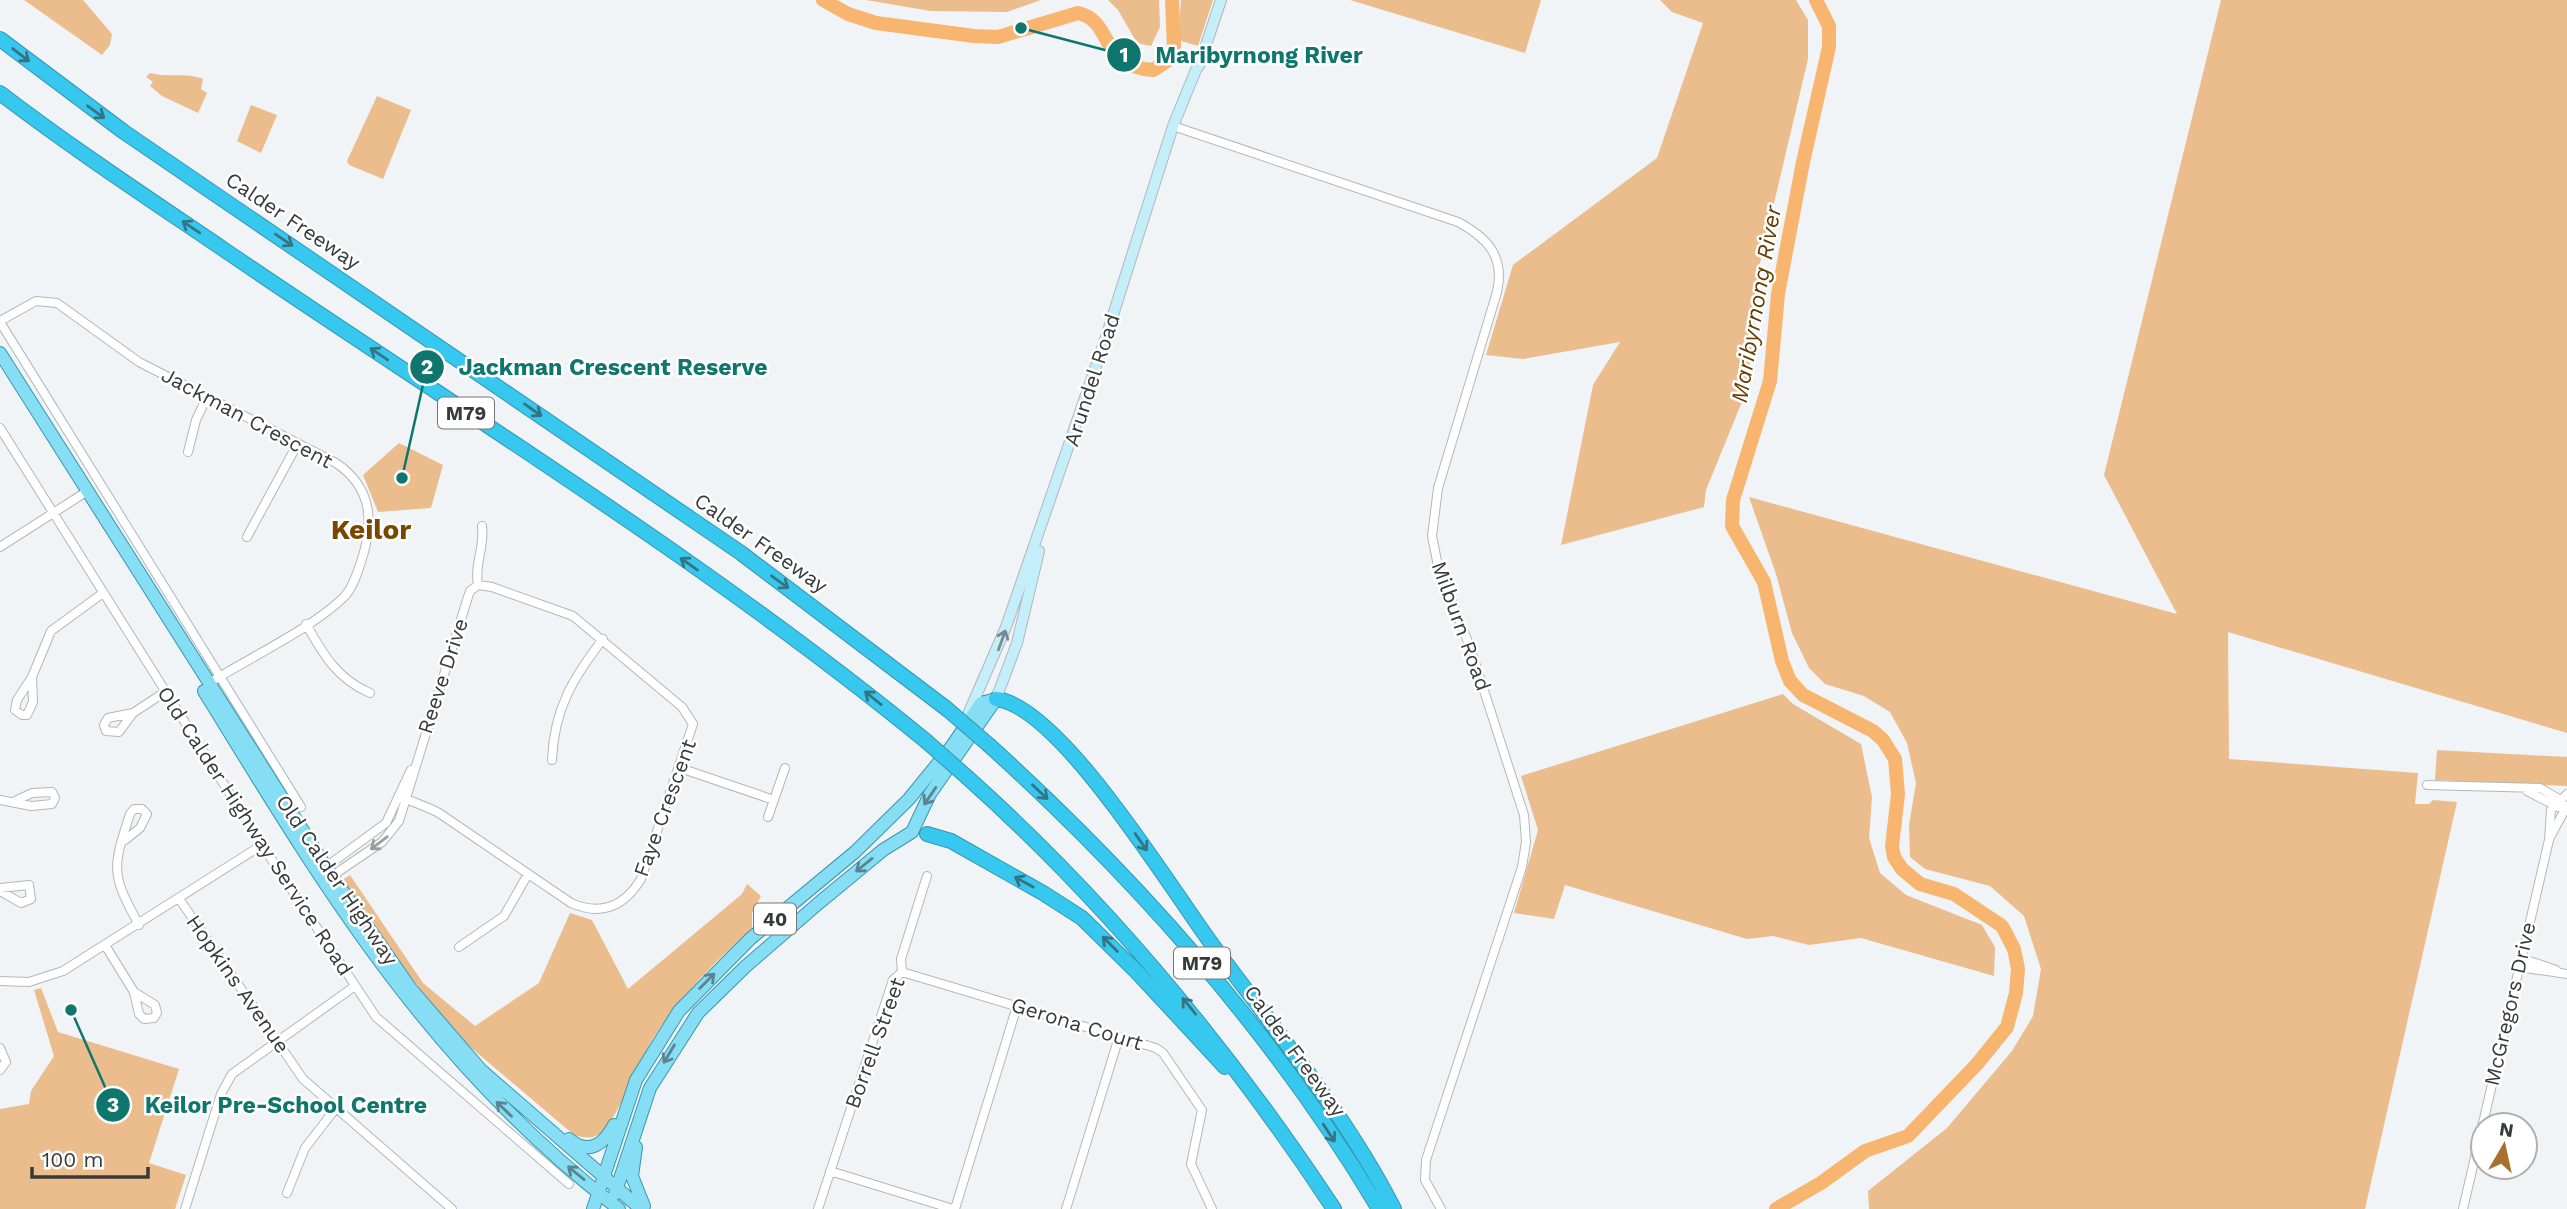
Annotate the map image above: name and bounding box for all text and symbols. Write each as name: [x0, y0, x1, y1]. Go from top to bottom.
callout: Maribyrnong River: [1106, 33, 1377, 77]
text: 1: [1119, 42, 1129, 67]
text: Maribyrnong River: [1155, 42, 1363, 69]
one-way arrow: [11, 48, 29, 63]
one-way arrow: [86, 105, 105, 119]
street label: Calder Freeway: [221, 166, 365, 275]
water label: Maribyrnong River: [1726, 202, 1787, 405]
one-way arrow: [181, 219, 201, 233]
one-way arrow: [274, 233, 293, 247]
street label: Arundel Road: [1058, 310, 1125, 449]
callout: Jackman Crescent Reserve: [410, 345, 782, 389]
one-way arrow: [370, 347, 389, 361]
text: 2: [421, 354, 433, 379]
text: Jackman Crescent Reserve: [459, 354, 767, 381]
street label: Jackman Crescent: [157, 362, 337, 473]
road number: M79: [438, 398, 494, 428]
one-way arrow: [523, 403, 542, 417]
street label: Calder Freeway: [690, 487, 833, 598]
district label: Keilor: [331, 513, 411, 546]
one-way arrow: [680, 557, 699, 571]
street label: Milburn Road: [1426, 558, 1496, 694]
one-way arrow: [770, 575, 789, 589]
street label: Reeve Drive: [412, 615, 473, 737]
one-way arrow: [997, 629, 1009, 651]
street label: Old Calder Highway Service Road: [152, 681, 358, 981]
one-way arrow: [864, 691, 882, 706]
street label: Faye Crescent: [628, 735, 701, 880]
one-way arrow: [1031, 784, 1049, 800]
one-way arrow: [923, 786, 937, 805]
street label: Old Calder Highway: [270, 790, 404, 970]
one-way arrow: [1134, 832, 1148, 851]
one-way arrow: [371, 836, 389, 851]
one-way arrow: [856, 857, 874, 873]
one-way arrow: [1014, 875, 1035, 888]
road number: 40: [754, 903, 796, 934]
street label: Hopkins Avenue: [181, 910, 295, 1058]
street label: McGregors Drive: [2479, 920, 2541, 1088]
one-way arrow: [1102, 936, 1119, 953]
road number: M79: [1174, 948, 1230, 979]
one-way arrow: [698, 972, 715, 989]
street label: Borrell Street: [839, 974, 910, 1112]
street label: Calder Freeway: [1239, 980, 1352, 1122]
street label: Gerona Court: [1008, 992, 1146, 1055]
one-way arrow: [1181, 998, 1196, 1016]
one-way arrow: [662, 1044, 676, 1064]
callout: Keilor Pre-School Centre: [96, 1083, 441, 1127]
text: 3: [107, 1092, 119, 1117]
text: Keilor Pre-School Centre: [145, 1092, 427, 1119]
one-way arrow: [496, 1101, 513, 1118]
north arrow: [2469, 1111, 2539, 1181]
text: N: [2498, 1117, 2515, 1142]
one-way arrow: [1322, 1123, 1337, 1142]
scale bar: [32, 1136, 147, 1180]
text: 100 m: [42, 1147, 104, 1172]
one-way arrow: [568, 1166, 586, 1181]

